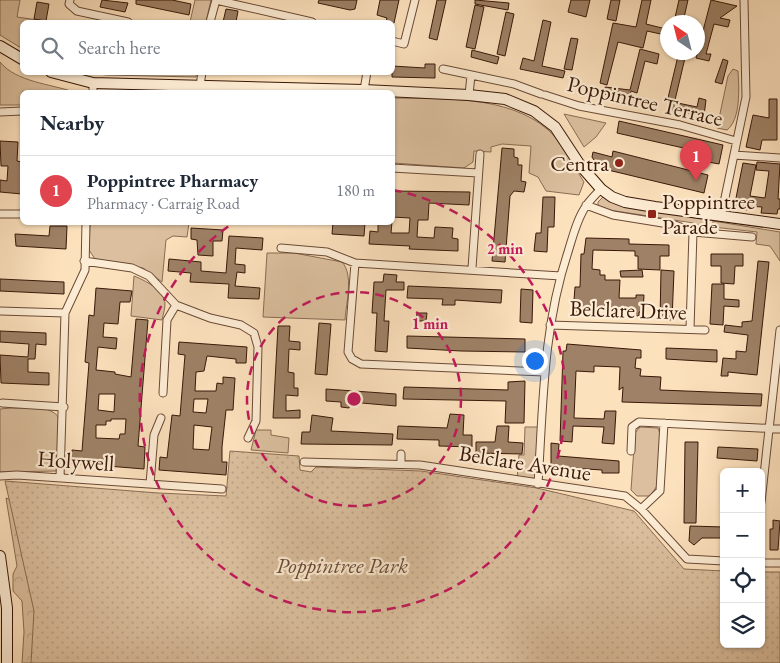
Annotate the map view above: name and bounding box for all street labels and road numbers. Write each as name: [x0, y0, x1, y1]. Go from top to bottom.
street label: Poppintree Terrace: [564, 69, 726, 133]
street label: Belclare Drive: [569, 293, 687, 327]
street label: Belclare Avenue: [457, 438, 593, 488]
street label: Holywell: [37, 444, 115, 478]

